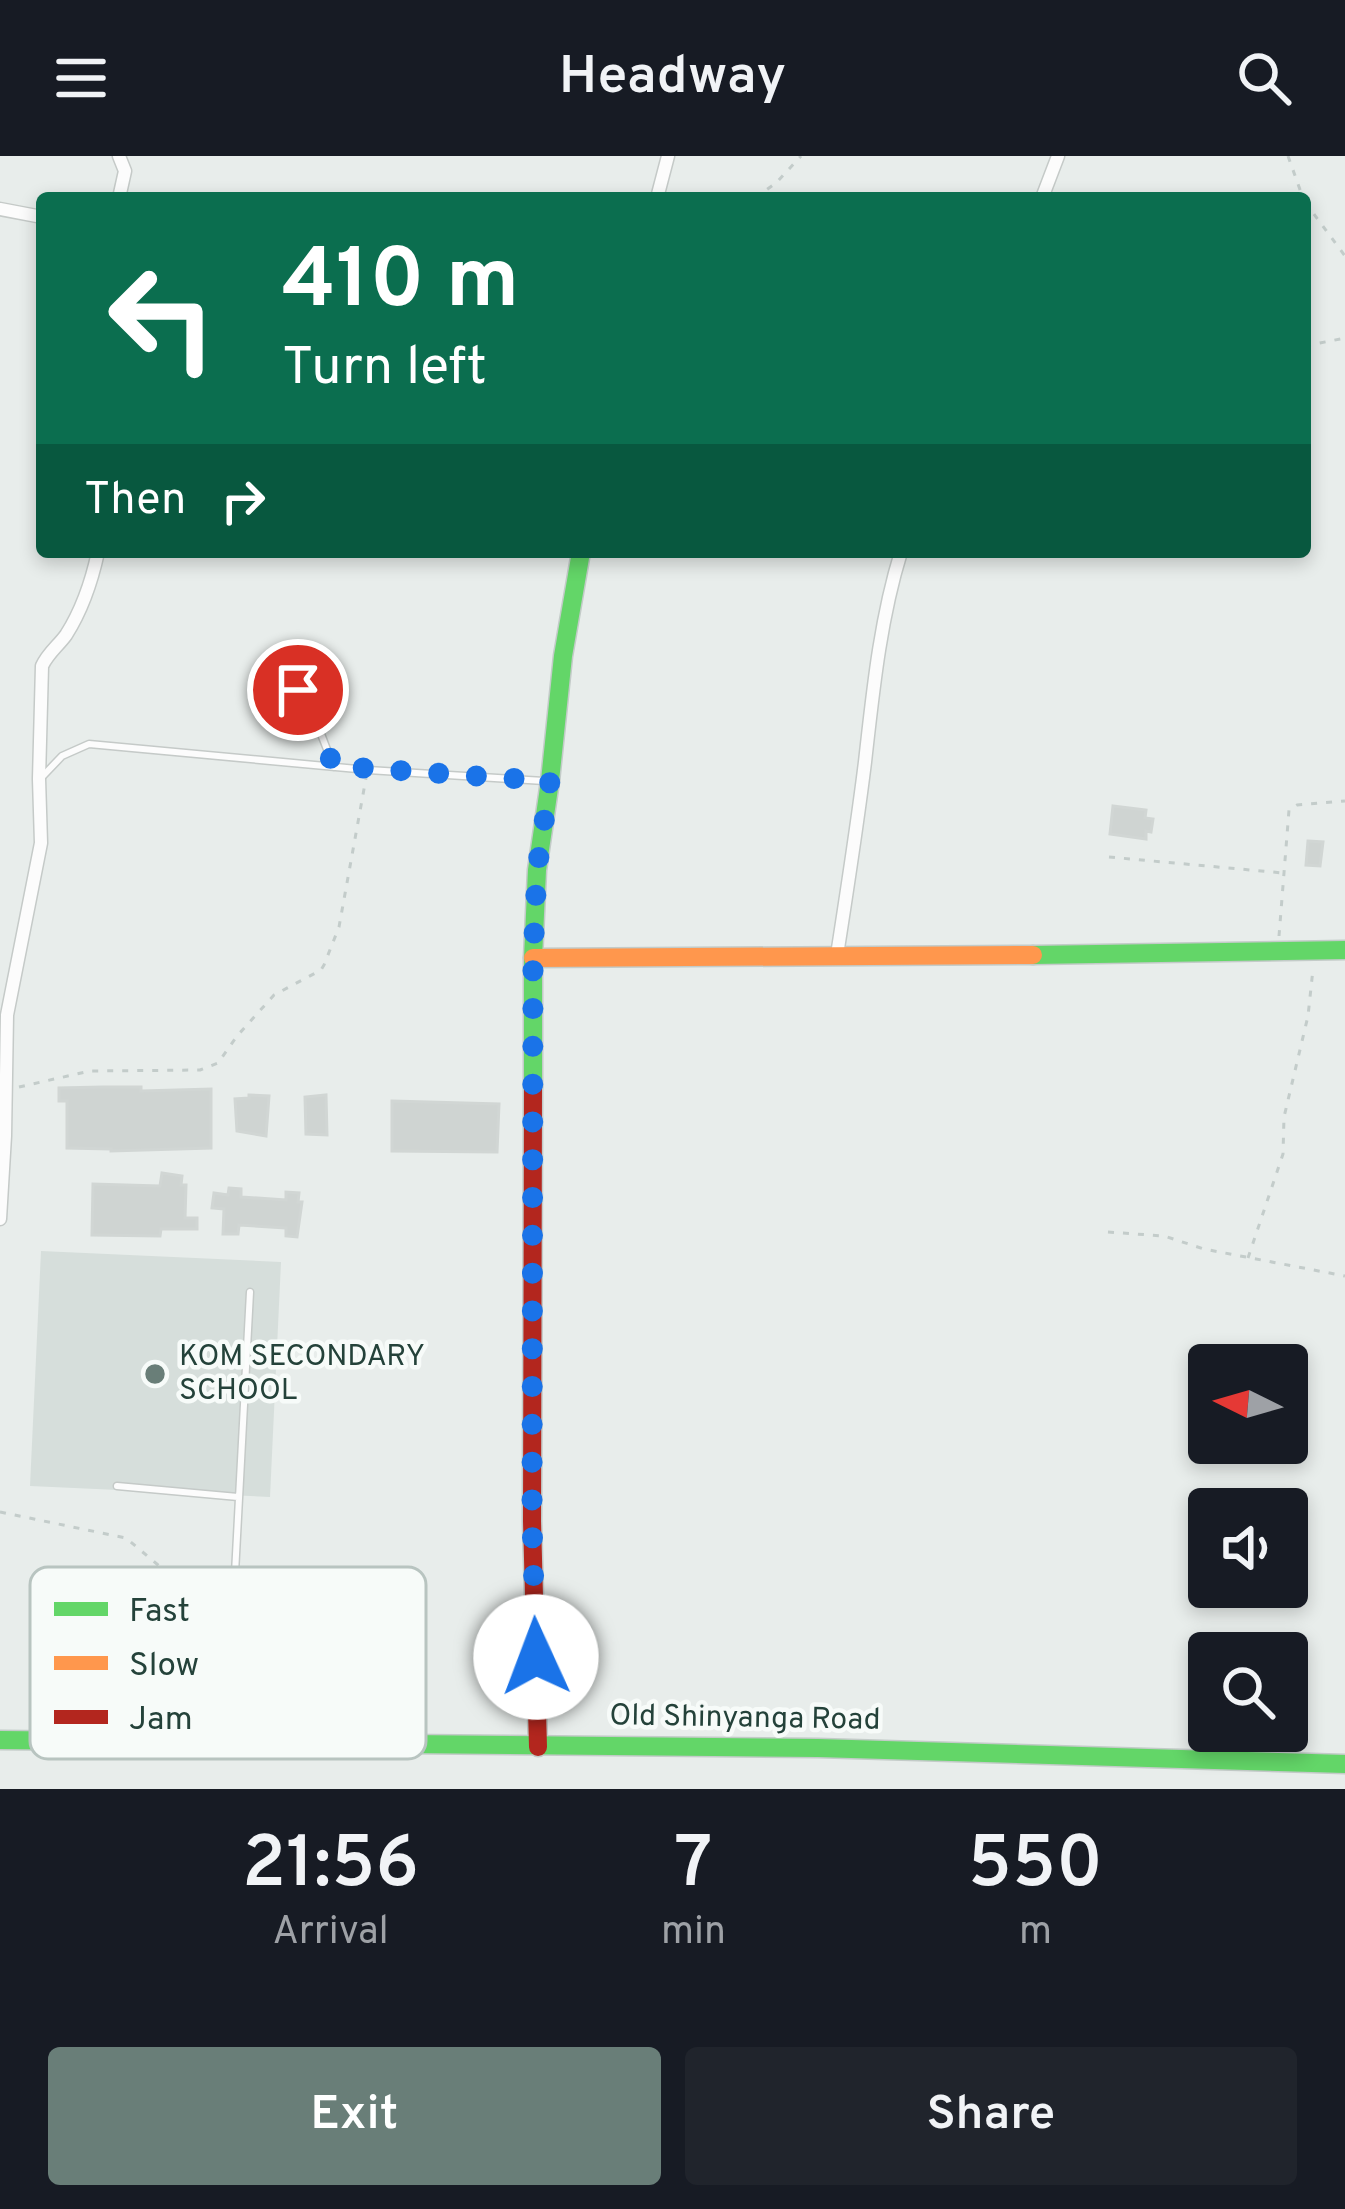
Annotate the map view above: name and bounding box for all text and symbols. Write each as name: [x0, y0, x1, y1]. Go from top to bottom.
text: Headway: [559, 44, 786, 113]
icon: menu: [48, 45, 114, 111]
icon: search: [1231, 45, 1297, 111]
text: 410 m: [282, 231, 519, 337]
icon: left: [84, 240, 240, 396]
text: Turn left: [282, 335, 487, 404]
icon: right: [210, 468, 276, 534]
text: Then: [84, 473, 186, 530]
pin: [247, 639, 349, 741]
icon: arrive: [265, 657, 331, 723]
place label: KOM SECONDARY SCHOOL: [179, 1339, 425, 1410]
north arrow: [1188, 1344, 1308, 1464]
map controls: [1188, 1344, 1308, 1752]
marker: KOM SECONDARY SCHOOL: [142, 1361, 168, 1387]
button: sound: [1188, 1488, 1308, 1608]
legend: [30, 1567, 426, 1759]
text: Fast: [129, 1592, 190, 1634]
position arrow: [473, 1594, 599, 1720]
button: search: [1188, 1632, 1308, 1752]
text: Slow: [129, 1646, 199, 1688]
street label: Old Shinyanga Road: [609, 1698, 881, 1740]
text: Jam: [129, 1700, 193, 1742]
text: 21:56: [242, 1821, 419, 1913]
text: 7: [674, 1821, 713, 1913]
text: 550: [968, 1821, 1103, 1913]
text: Arrival: [272, 1909, 389, 1958]
text: min: [661, 1909, 726, 1958]
text: m: [1019, 1909, 1052, 1958]
button: Exit: [48, 2047, 661, 2185]
button: Share: [685, 2047, 1297, 2185]

